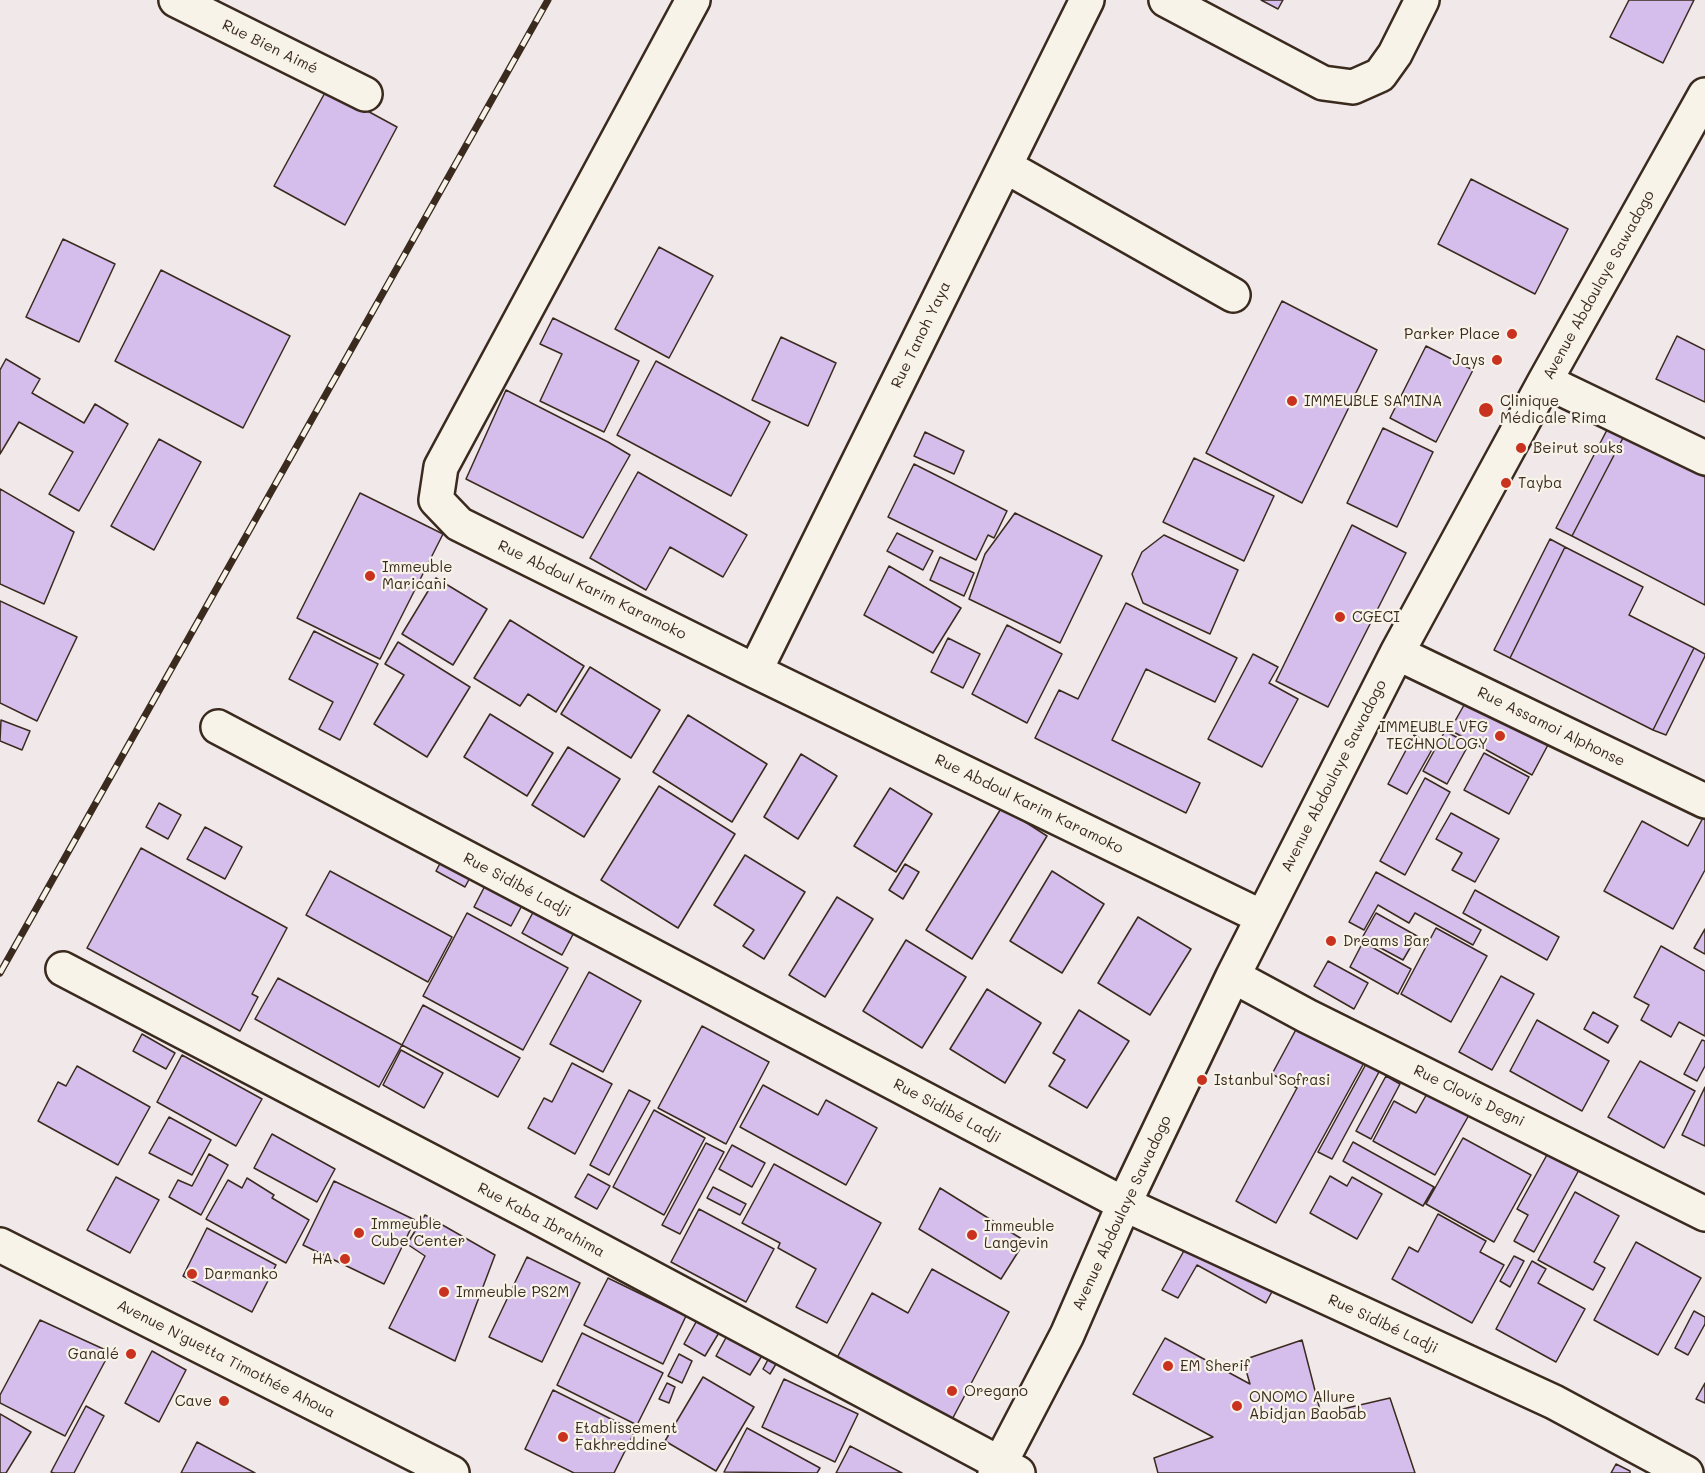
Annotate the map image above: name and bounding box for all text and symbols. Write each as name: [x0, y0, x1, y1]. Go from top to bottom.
street label: Rue Bien Aimé: [219, 16, 321, 78]
street label: Avenue Abdoulaye Sawadogo: [1539, 187, 1659, 383]
street label: Rue Tanoh Yaya: [887, 279, 955, 391]
place label: Parker Place: [1404, 325, 1500, 343]
marker: Parker Place: [1505, 327, 1519, 341]
place label: Jays: [1452, 351, 1485, 369]
marker: Jays: [1490, 353, 1504, 367]
place label: IMMEUBLE SAMINA: [1304, 392, 1442, 410]
place label: Clinique Médicale Rima: [1500, 392, 1607, 427]
marker: IMMEUBLE SAMINA: [1285, 394, 1299, 408]
marker: Clinique Médicale Rima: [1477, 401, 1495, 419]
place label: Beirut souks: [1533, 439, 1623, 457]
marker: Beirut souks: [1514, 441, 1528, 455]
place label: Tayba: [1518, 474, 1562, 492]
marker: Tayba: [1499, 476, 1513, 490]
street label: Rue Abdoul Karim Karamoko: [495, 536, 689, 644]
place label: Immeuble Maricani: [382, 558, 453, 593]
marker: Immeuble Maricani: [363, 569, 377, 583]
place label: CGECI: [1352, 608, 1400, 626]
marker: CGECI: [1333, 610, 1347, 624]
street label: Avenue Abdoulaye Sawadogo: [1278, 677, 1390, 875]
street label: Rue Assamoi Alphonse: [1474, 683, 1628, 771]
place label: IMMEUBLE VFG TECHNOLOGY: [1379, 718, 1488, 753]
marker: IMMEUBLE VFG TECHNOLOGY: [1493, 729, 1507, 743]
street label: Rue Abdoul Karim Karamoko: [932, 750, 1126, 858]
street label: Rue Sidibé Ladji: [460, 849, 574, 921]
place label: Dreams Bar: [1343, 932, 1430, 950]
marker: Dreams Bar: [1324, 934, 1338, 948]
street label: Rue Clovis Degni: [1411, 1061, 1527, 1131]
place label: Istanbul Sofrasi: [1214, 1071, 1330, 1089]
marker: Istanbul Sofrasi: [1195, 1073, 1209, 1087]
street label: Rue Sidibé Ladji: [890, 1075, 1004, 1147]
street label: Avenue Abdoulaye Sawadogo: [1069, 1113, 1175, 1313]
street label: Rue Kaba Ibrahima: [474, 1179, 608, 1261]
place label: Immeuble Cube Center: [371, 1215, 465, 1250]
place label: Immeuble Langevin: [984, 1217, 1055, 1252]
marker: Immeuble Cube Center: [352, 1226, 366, 1240]
marker: Immeuble Langevin: [965, 1228, 979, 1242]
place label: HA: [312, 1250, 333, 1268]
marker: HA: [338, 1252, 352, 1266]
place label: Darmanko: [204, 1265, 278, 1283]
marker: Darmanko: [185, 1267, 199, 1281]
place label: Immeuble PS2M: [456, 1283, 569, 1301]
marker: Immeuble PS2M: [437, 1285, 451, 1299]
street label: Rue Sidibé Ladji: [1325, 1291, 1441, 1357]
street label: Avenue N'guetta Timothée Ahoua: [114, 1296, 338, 1422]
place label: Ganalé: [68, 1345, 119, 1363]
marker: Ganalé: [124, 1347, 138, 1361]
place label: EM Sherif: [1180, 1357, 1249, 1375]
marker: EM Sherif: [1161, 1359, 1175, 1373]
place label: Oregano: [964, 1382, 1028, 1400]
marker: Oregano: [945, 1384, 959, 1398]
place label: ONOMO Allure Abidjan Baobab: [1249, 1388, 1367, 1423]
place label: Cave: [175, 1392, 212, 1410]
marker: Cave: [217, 1394, 231, 1408]
marker: ONOMO Allure Abidjan Baobab: [1230, 1399, 1244, 1413]
place label: Etablissement Fakhreddine: [575, 1419, 677, 1454]
marker: Etablissement Fakhreddine: [556, 1430, 570, 1444]

